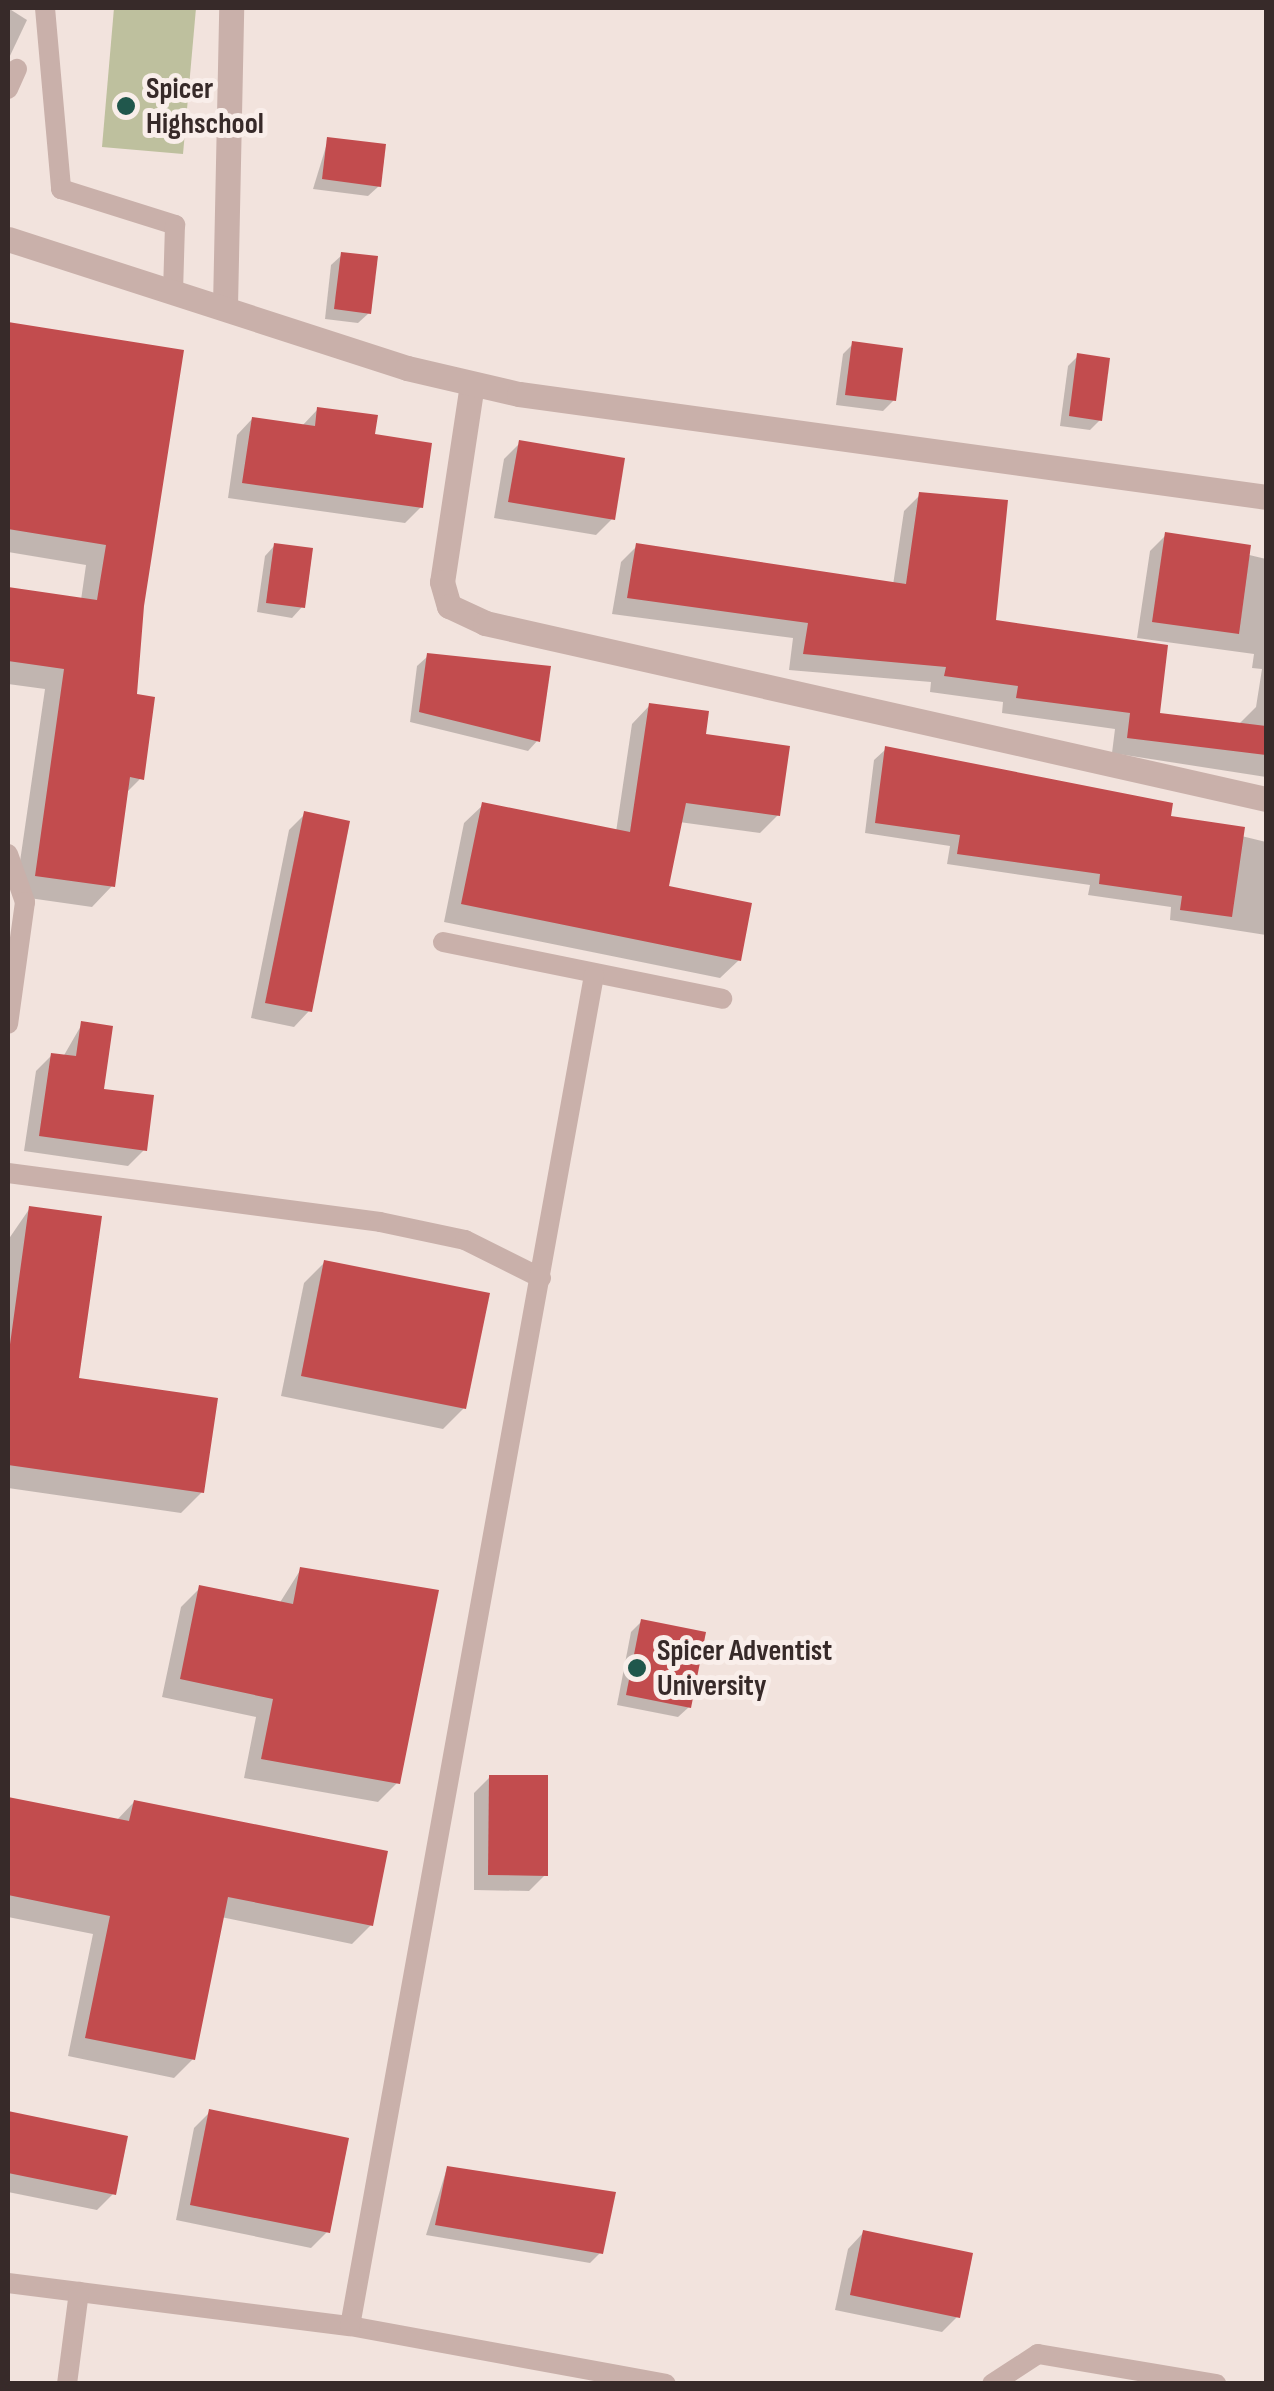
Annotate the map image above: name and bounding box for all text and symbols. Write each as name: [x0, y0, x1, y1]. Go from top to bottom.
place label: Spicer Highschool: [146, 71, 264, 142]
marker: Spicer Highschool: [115, 95, 137, 117]
place label: Spicer Adventist University: [657, 1633, 832, 1704]
marker: Spicer Adventist University: [626, 1657, 648, 1679]

